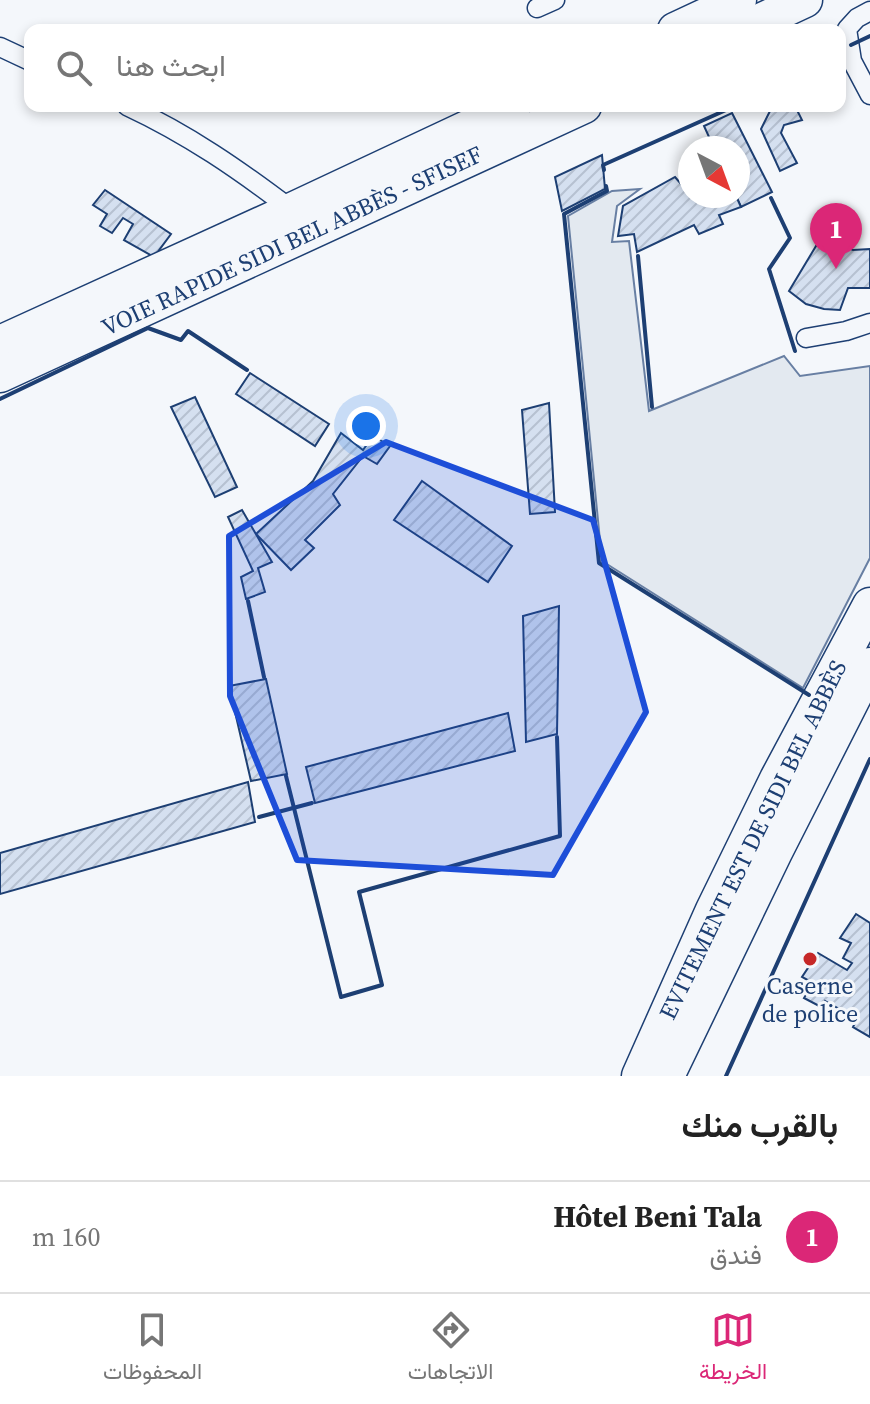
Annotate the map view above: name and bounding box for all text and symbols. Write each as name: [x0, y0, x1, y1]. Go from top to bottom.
search box: [24, 24, 846, 112]
text: ابحث هنا: [116, 45, 226, 86]
icon: search: [52, 46, 96, 90]
north arrow: [678, 136, 750, 208]
street label: VOIE RAPIDE SIDI BEL ABBÈS - SFISEF: [96, 137, 488, 344]
pin: 1: [810, 203, 862, 269]
your location: [346, 406, 386, 446]
street label: EVITEMENT EST DE SIDI BEL ABBÈS: [651, 654, 854, 1025]
marker: Caserne de police: [801, 950, 819, 968]
place label: Caserne de police: [762, 969, 858, 1030]
text: بالقرب منك: [681, 1102, 838, 1148]
text: Hôtel Beni Tala: [553, 1196, 762, 1237]
text: 160 m: [32, 1219, 101, 1255]
text: 1: [805, 1219, 819, 1255]
text: فندق: [710, 1237, 762, 1273]
tab: المحفوظات: [103, 1308, 202, 1391]
tab: الاتجاهات: [408, 1308, 493, 1391]
tab: الخريطة: [699, 1308, 767, 1391]

